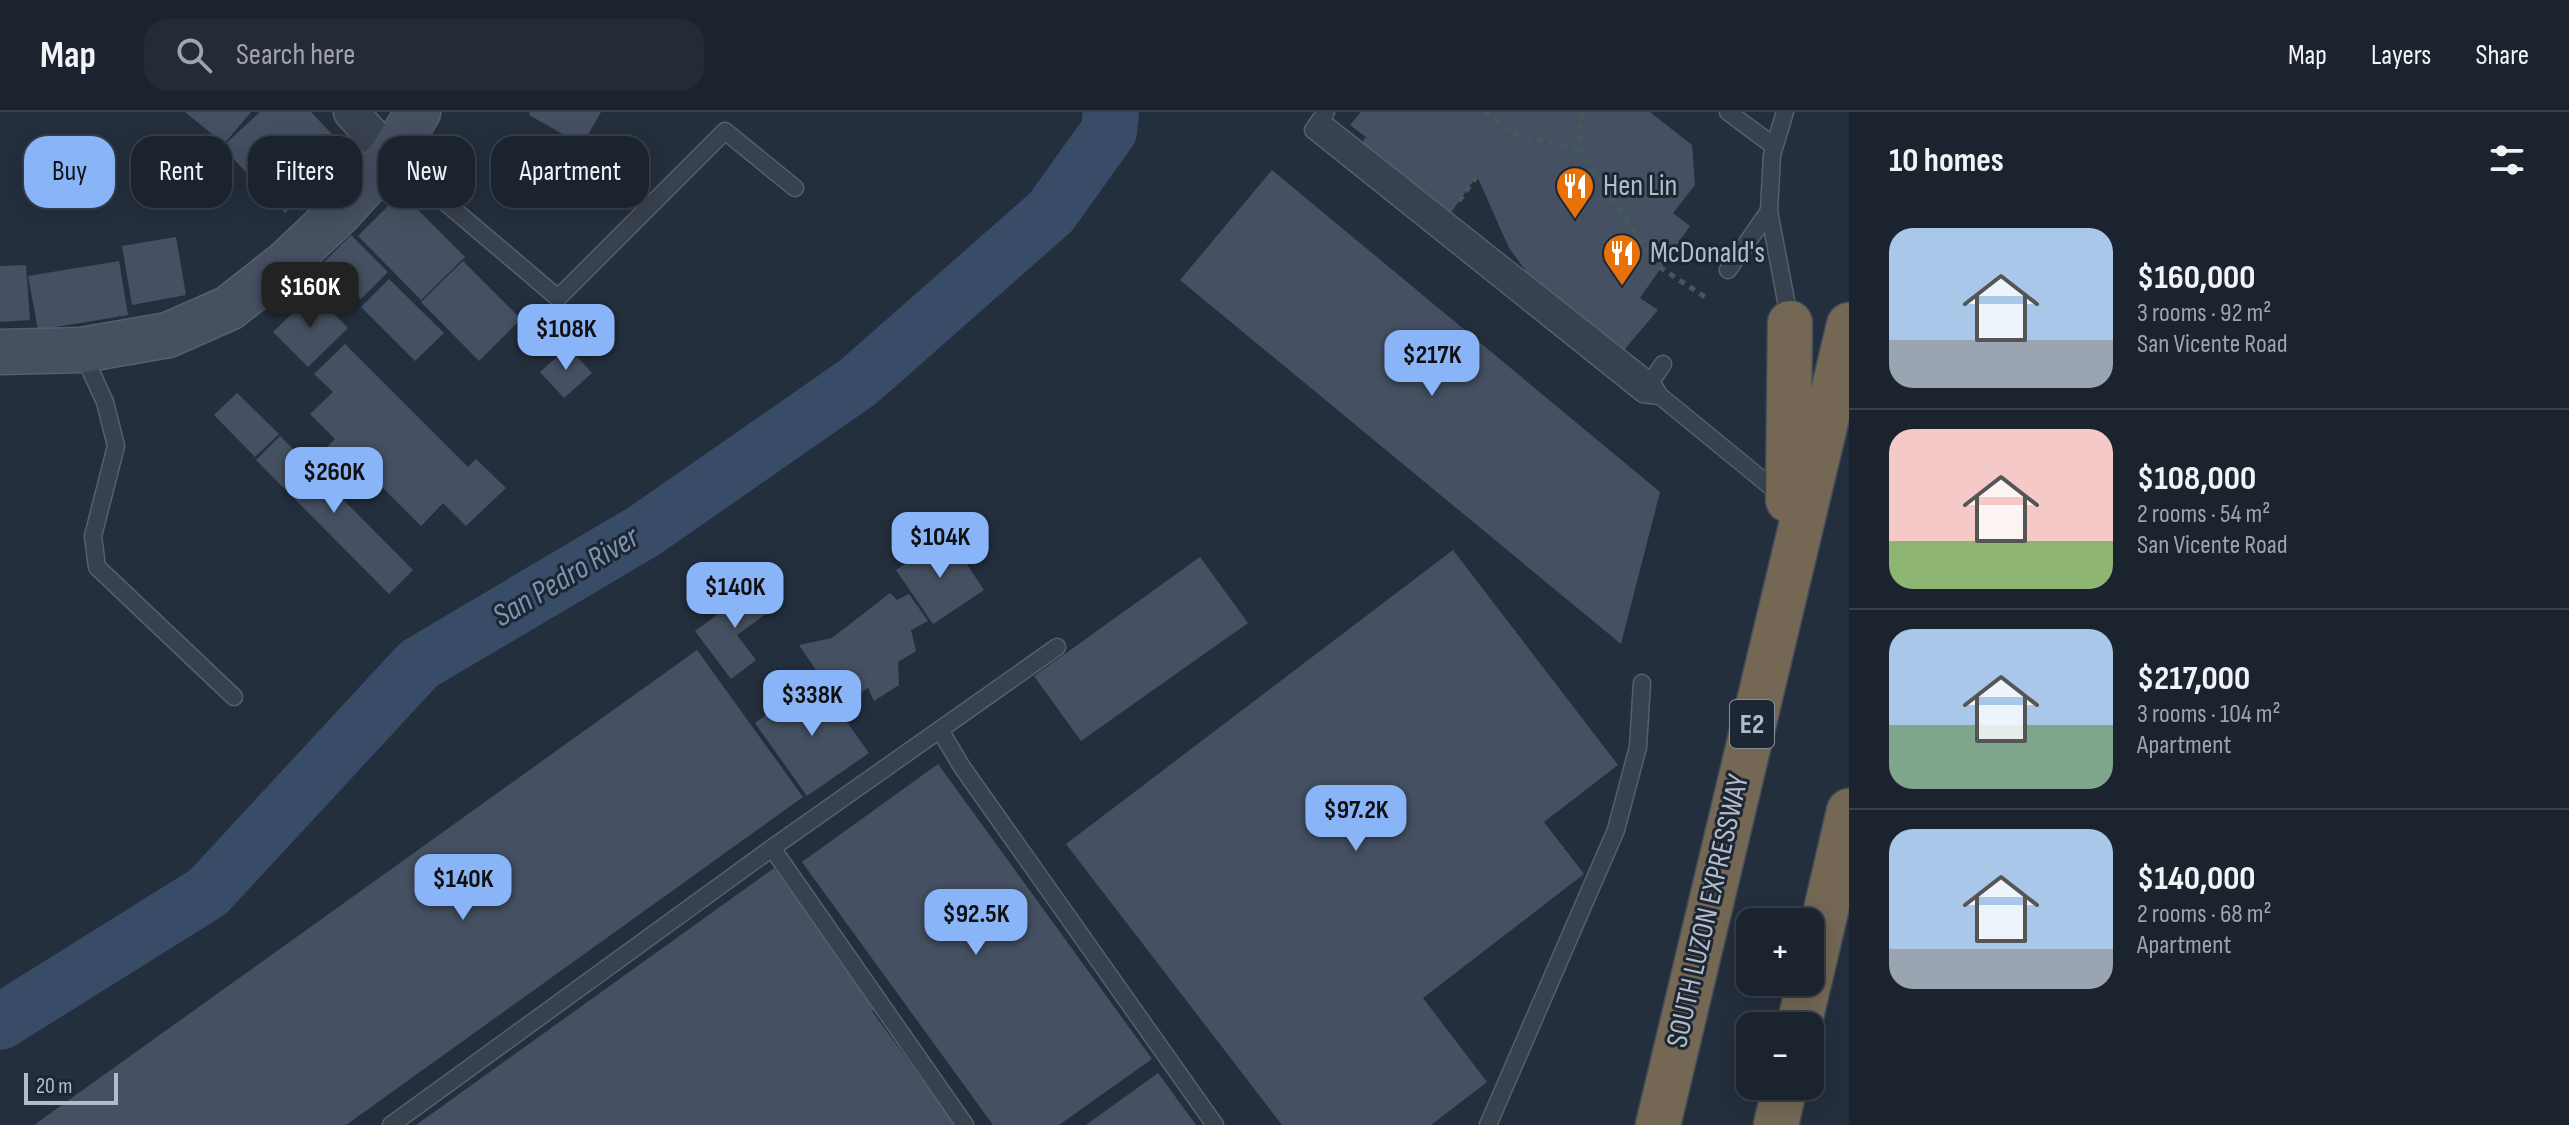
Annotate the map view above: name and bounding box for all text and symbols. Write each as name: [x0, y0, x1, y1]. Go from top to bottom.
search box: [144, 19, 704, 91]
text: Map: [40, 33, 96, 78]
icon: search: [172, 33, 216, 77]
text: Search here: [236, 37, 355, 73]
text: Map: [2288, 39, 2327, 72]
text: Layers: [2371, 39, 2431, 72]
text: Share: [2475, 39, 2529, 72]
chip: Buy: [24, 136, 115, 208]
chip: Rent: [131, 136, 232, 208]
chip: Filters: [248, 136, 362, 208]
chip: New: [378, 136, 475, 208]
chip: Apartment: [491, 136, 649, 208]
icon: filters: [2485, 138, 2529, 182]
text: 10 homes: [1889, 140, 2004, 181]
restaurant icon: Hen Lin: [1554, 165, 1596, 220]
place label: Hen Lin: [1603, 168, 1677, 204]
restaurant icon: McDonald's: [1601, 232, 1643, 287]
place label: McDonald's: [1650, 235, 1765, 271]
text: $160,000: [2137, 257, 2255, 298]
icon: home: [1953, 260, 2049, 356]
pin: $160K: [254, 262, 366, 330]
text: $160K: [280, 272, 340, 303]
text: 3 rooms · 92 m²: [2137, 298, 2271, 329]
pin: $108K: [510, 304, 622, 372]
text: $108K: [536, 314, 596, 345]
text: San Vicente Road: [2137, 329, 2288, 360]
pin: $217K: [1376, 330, 1488, 398]
text: $217K: [1402, 340, 1462, 371]
pin: $260K: [278, 447, 390, 515]
text: $260K: [303, 457, 365, 488]
text: $108,000: [2137, 458, 2256, 499]
icon: home: [1953, 461, 2049, 557]
text: 2 rooms · 54 m²: [2137, 499, 2270, 530]
pin: $104K: [884, 512, 996, 580]
water label: San Pedro River: [486, 518, 647, 636]
text: $104K: [910, 522, 970, 553]
text: San Vicente Road: [2137, 530, 2288, 561]
pin: $140K: [679, 562, 791, 630]
text: $140K: [705, 572, 766, 603]
text: $217,000: [2137, 658, 2250, 699]
icon: home: [1953, 661, 2049, 757]
pin: $338K: [756, 670, 868, 738]
text: $338K: [781, 680, 843, 711]
text: 3 rooms · 104 m²: [2137, 699, 2281, 730]
road number: E2: [1730, 700, 1774, 748]
text: Apartment: [2137, 730, 2231, 761]
street label: SOUTH LUZON EXPRESSWAY: [1659, 771, 1757, 1051]
pin: $97.2K: [1291, 785, 1421, 853]
text: $97.2K: [1323, 795, 1389, 826]
pin: $140K: [407, 854, 519, 922]
text: $140,000: [2137, 858, 2256, 899]
icon: home: [1953, 861, 2049, 957]
text: $140K: [433, 864, 494, 895]
pin: $92.5K: [911, 889, 1041, 957]
text: $92.5K: [942, 899, 1010, 930]
text: 2 rooms · 68 m²: [2137, 899, 2272, 930]
map controls: [1736, 908, 1824, 1100]
button: +: [1736, 908, 1824, 996]
text: Apartment: [2137, 930, 2231, 961]
button: −: [1736, 1012, 1824, 1100]
scale bar: [24, 1069, 118, 1105]
text: 20 m: [36, 1073, 73, 1100]

